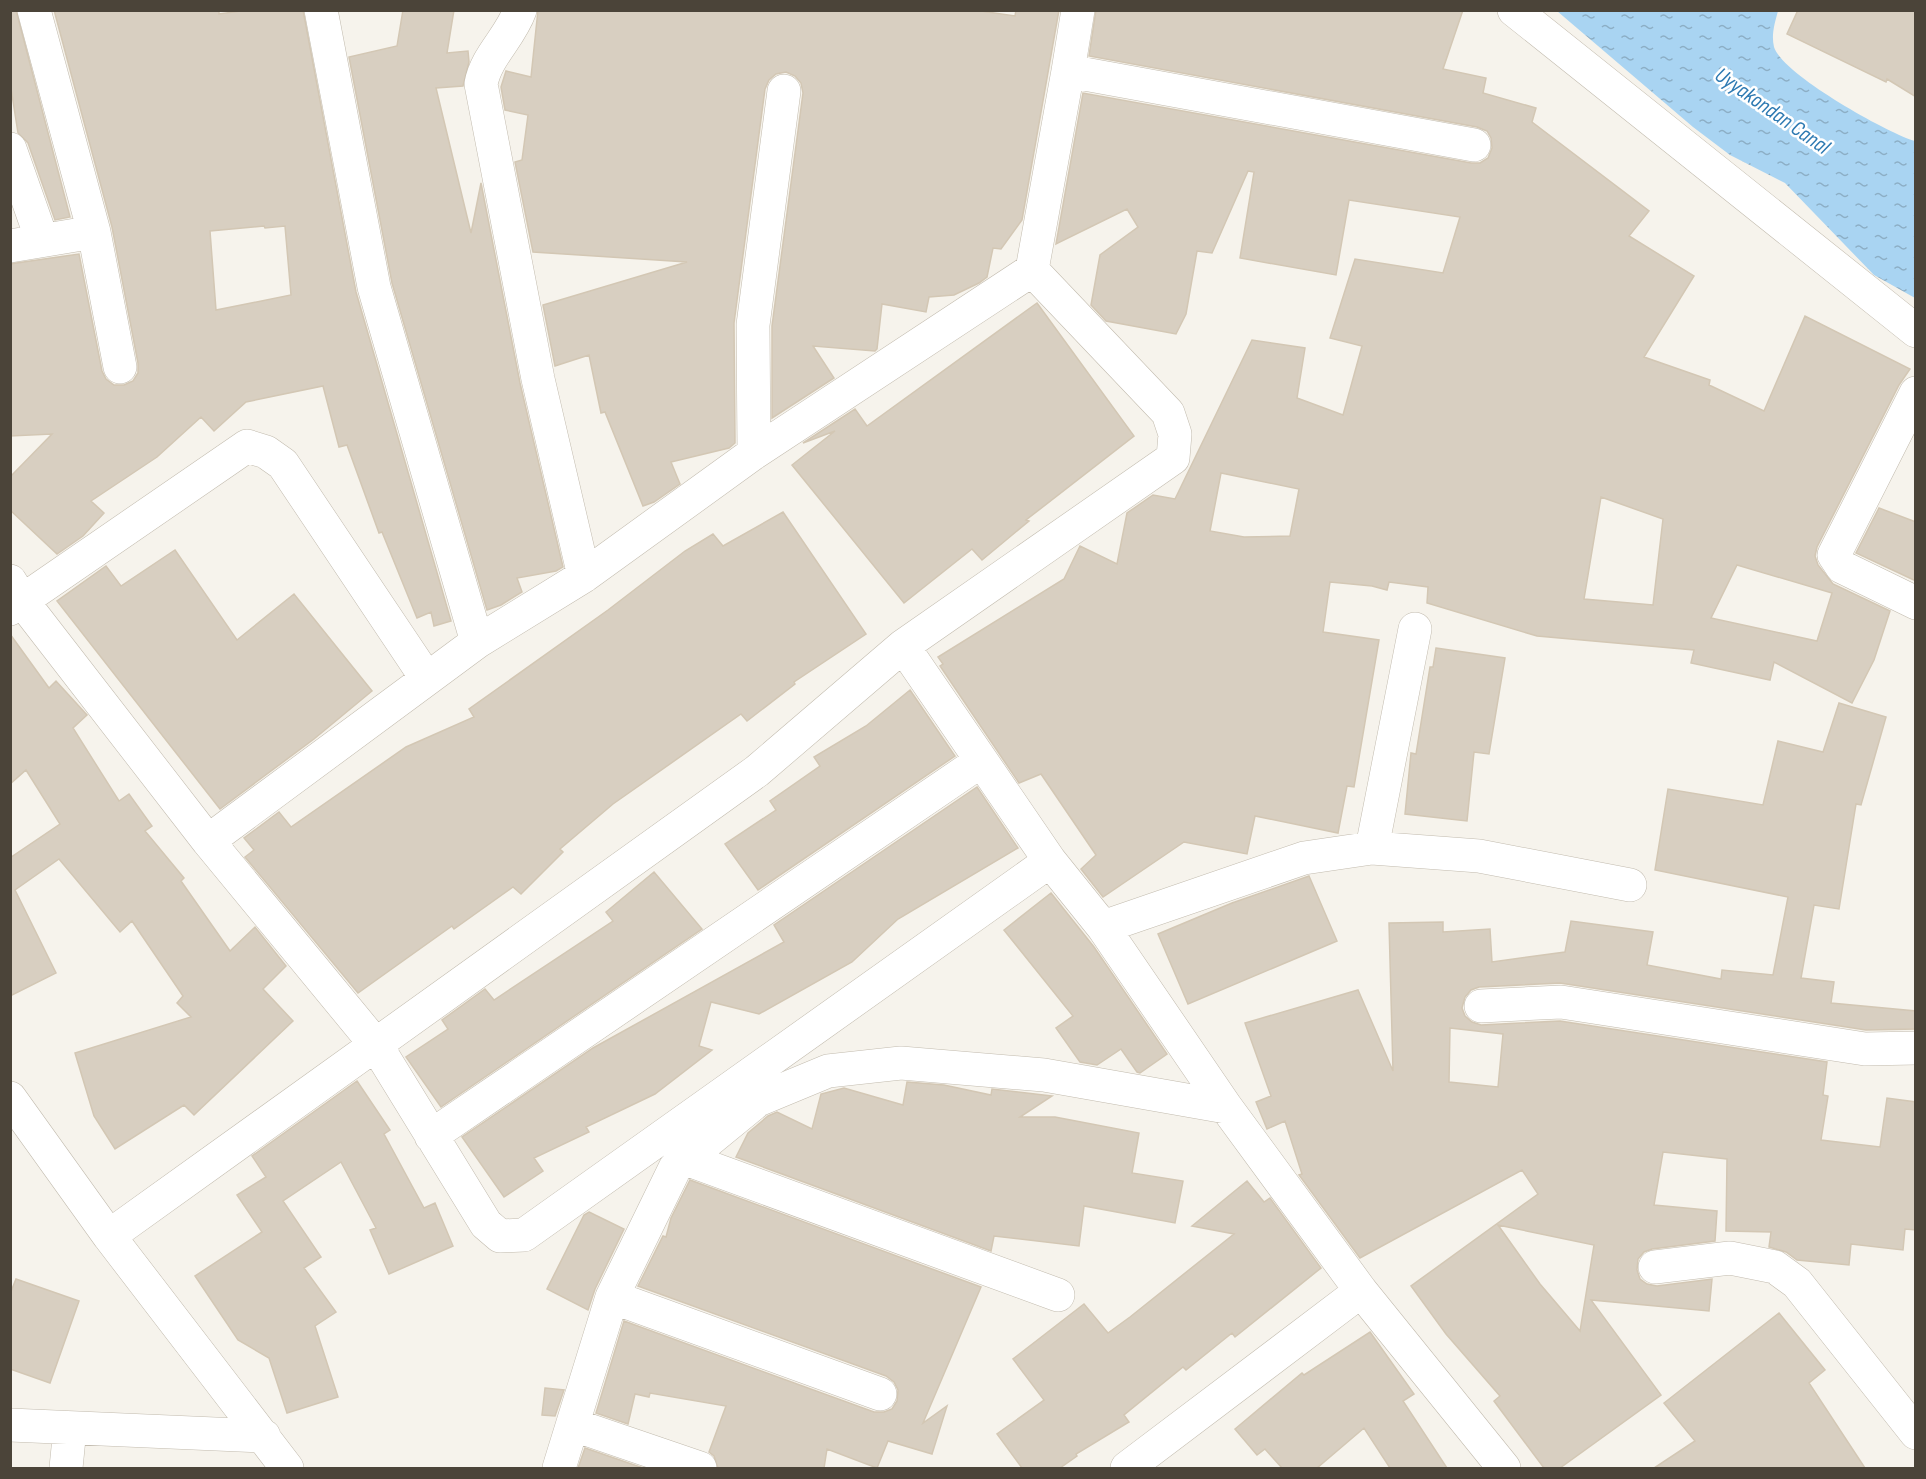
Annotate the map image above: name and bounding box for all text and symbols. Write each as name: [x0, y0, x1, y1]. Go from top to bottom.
water label: Uyyakondan Canal: [1710, 62, 1836, 161]

